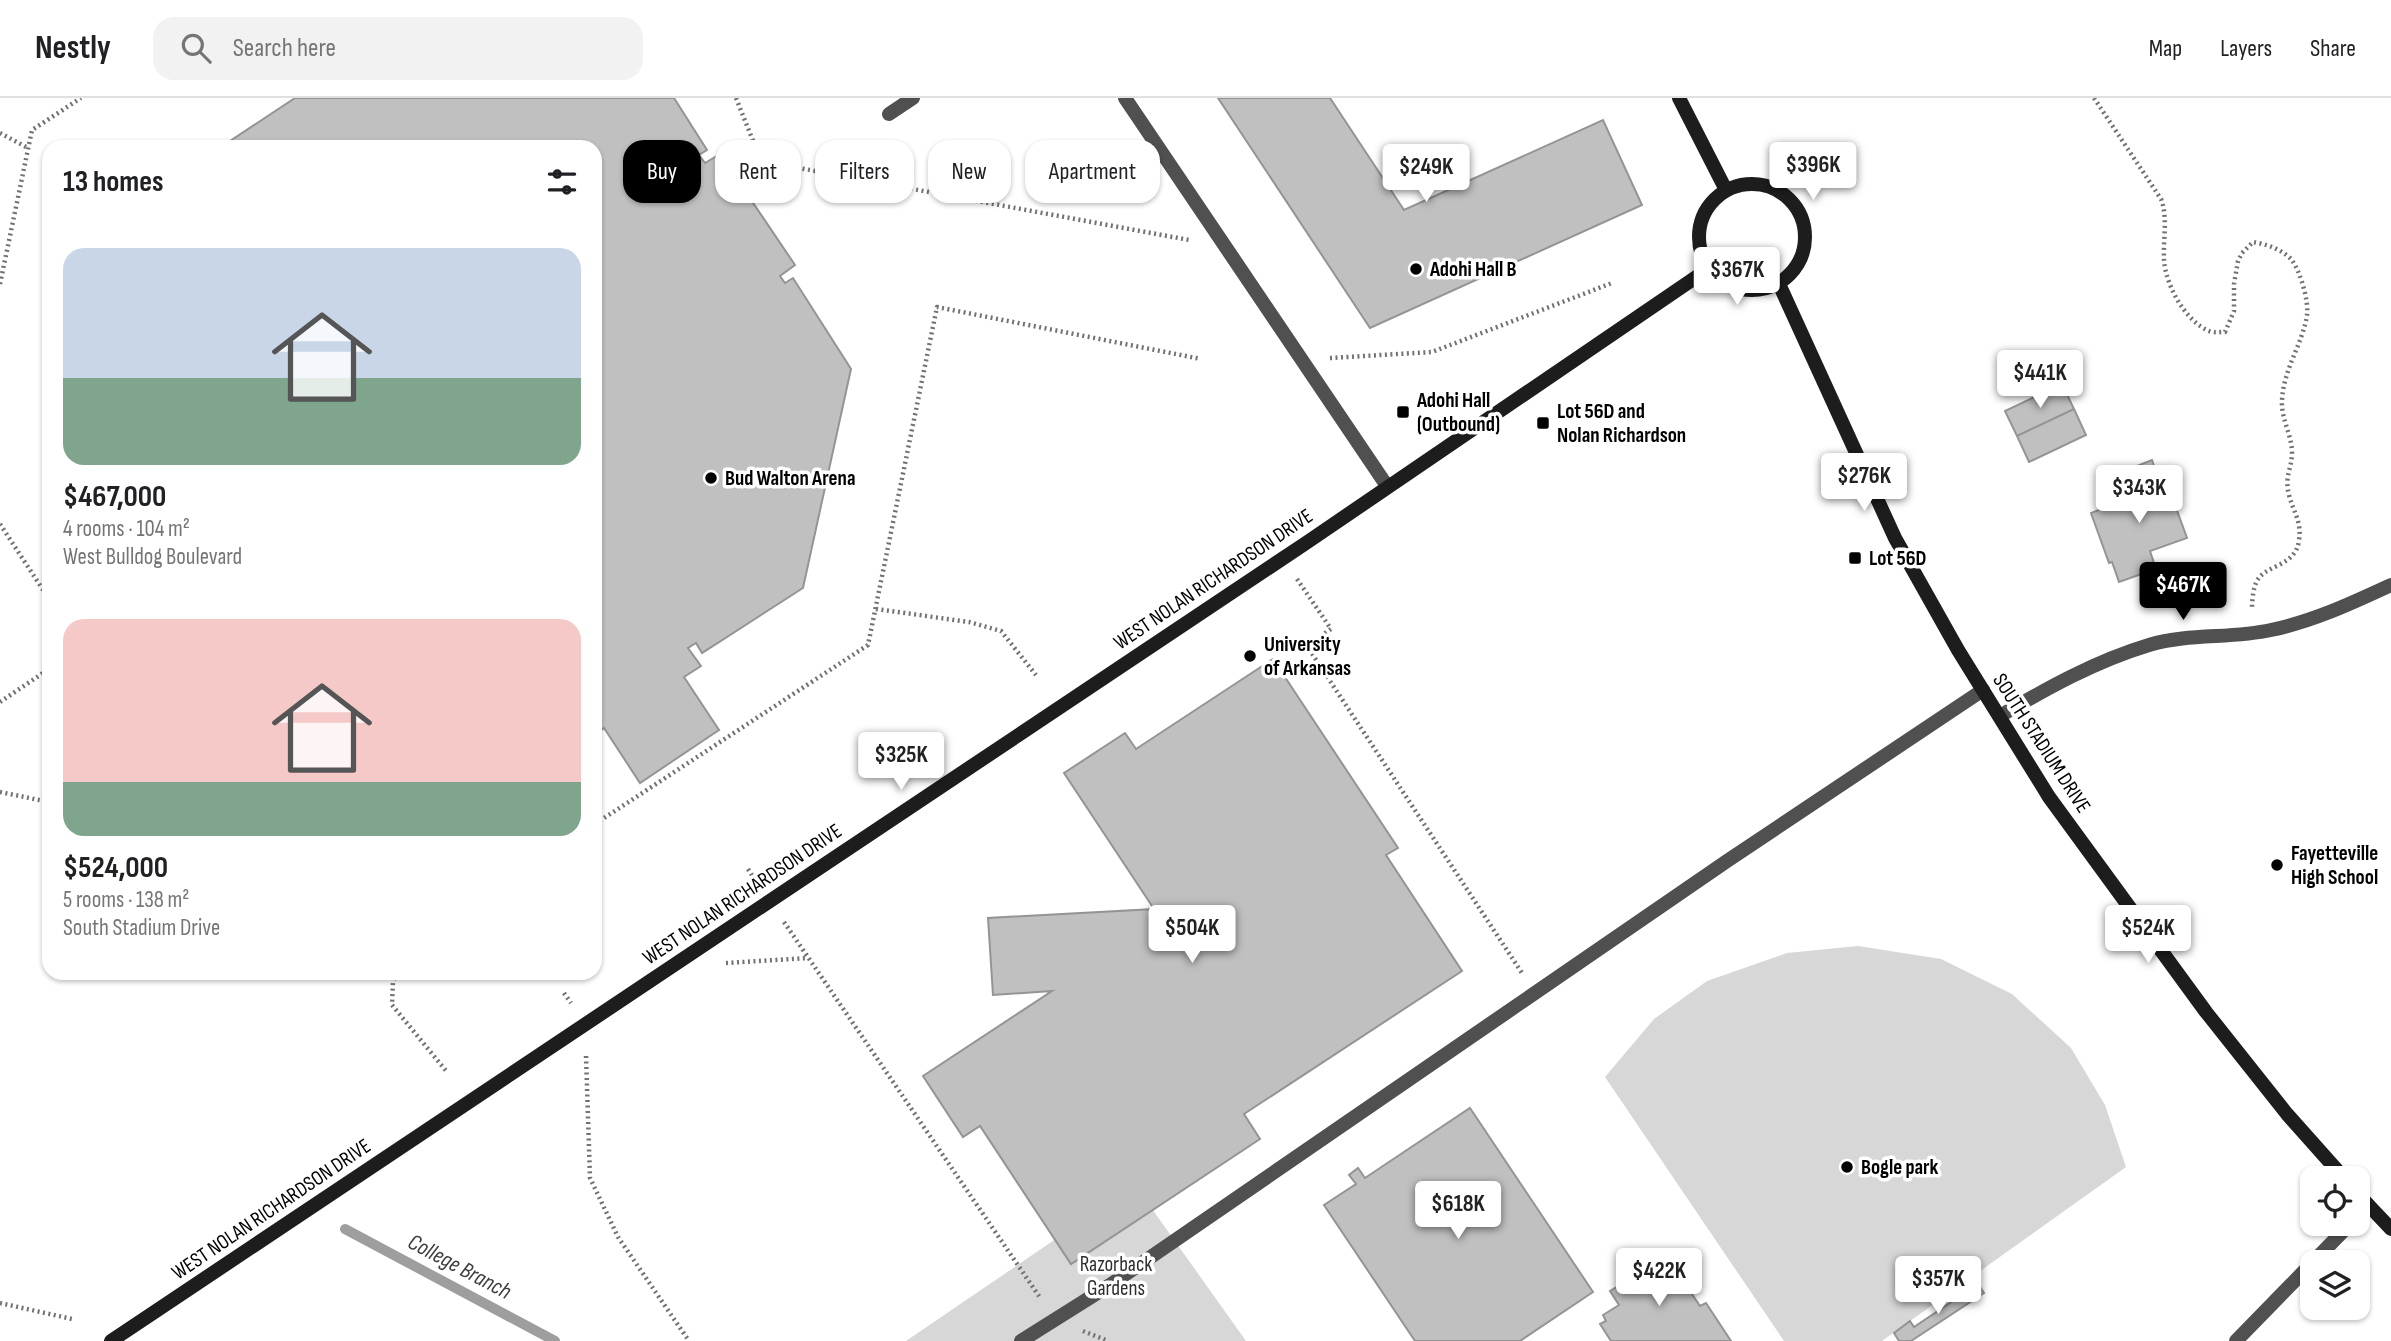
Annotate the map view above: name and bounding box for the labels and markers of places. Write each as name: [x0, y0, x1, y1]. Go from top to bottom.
pin: $396K: [1764, 142, 1862, 202]
pin: $249K: [1377, 144, 1475, 204]
pin: $367K: [1688, 248, 1786, 307]
place label: Adohi Hall B: [1429, 257, 1517, 282]
marker: Adohi Hall B: [1408, 261, 1424, 277]
pin: $441K: [1991, 350, 2089, 410]
place label: Adohi Hall (Outbound): [1416, 388, 1500, 437]
place label: Lot 56D and Nolan Richardson: [1557, 399, 1686, 448]
marker: Adohi Hall (Outbound): [1395, 404, 1411, 420]
marker: Lot 56D and Nolan Richardson: [1535, 415, 1551, 431]
pin: $276K: [1815, 454, 1913, 513]
place label: Bud Walton Arena: [725, 466, 856, 491]
pin: $343K: [2090, 466, 2188, 525]
marker: Bud Walton Arena: [703, 470, 719, 486]
place label: Lot 56D: [1869, 546, 1927, 571]
marker: Lot 56D: [1847, 550, 1863, 566]
pin: $467K: [2134, 562, 2232, 622]
place label: University of Arkansas: [1264, 632, 1351, 681]
marker: University of Arkansas: [1242, 648, 1258, 664]
pin: $325K: [852, 732, 950, 792]
place label: Fayetteville High School: [2291, 841, 2378, 890]
marker: Fayetteville High School: [2269, 857, 2285, 873]
pin: $504K: [1143, 906, 1241, 965]
pin: $524K: [2099, 906, 2197, 965]
place label: Bogle park: [1861, 1155, 1939, 1180]
marker: Bogle park: [1839, 1159, 1855, 1175]
pin: $618K: [1409, 1182, 1507, 1241]
pin: $422K: [1610, 1248, 1708, 1308]
pin: $357K: [1889, 1256, 1987, 1316]

